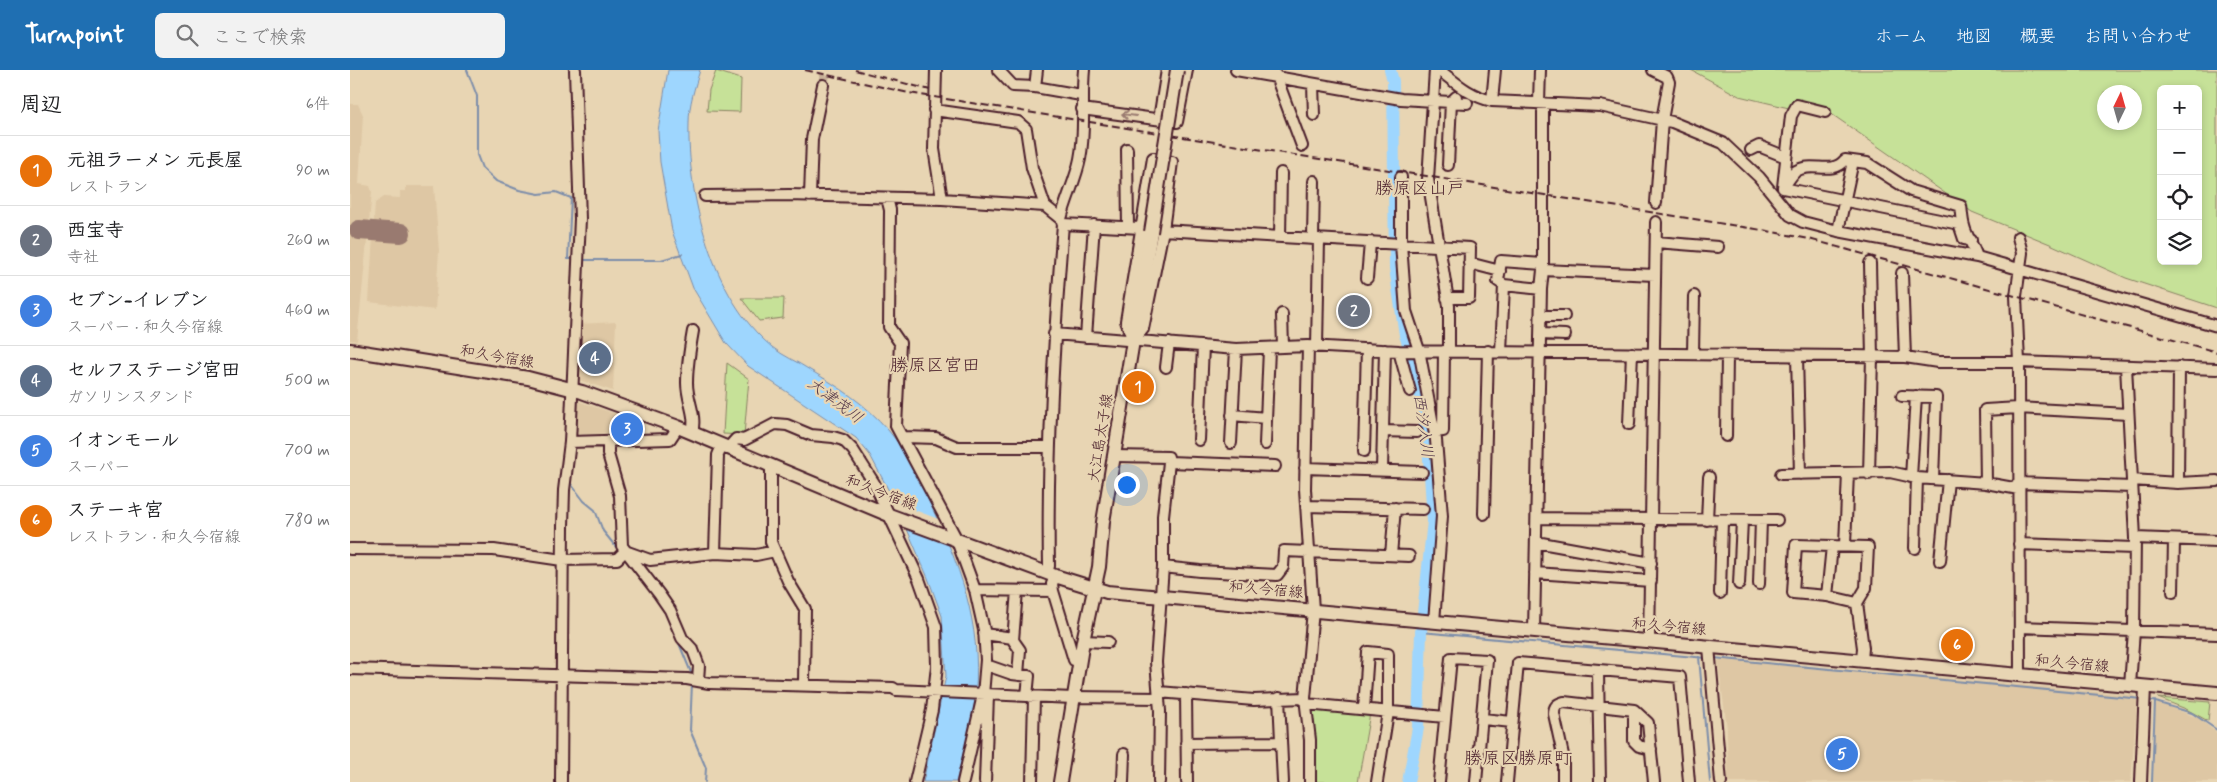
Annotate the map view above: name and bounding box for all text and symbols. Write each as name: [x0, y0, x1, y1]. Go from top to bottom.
search box: [155, 13, 505, 58]
text: Turnpoint: [25, 20, 125, 51]
icon: search: [173, 21, 201, 49]
text: ここで検索: [213, 25, 308, 50]
text: ホーム: [1875, 25, 1928, 49]
text: 地図: [1956, 25, 1992, 49]
text: 概要: [2020, 25, 2056, 49]
text: お問い合わせ: [2084, 25, 2192, 49]
north arrow: [2097, 85, 2142, 130]
map controls: [2157, 85, 2202, 265]
button: +: [2157, 85, 2202, 130]
text: 周辺: [20, 91, 62, 119]
text: 6件: [306, 94, 330, 115]
one-way arrow: [1121, 110, 1137, 120]
button: −: [2157, 130, 2202, 175]
text: 元祖ラーメン 元長屋: [67, 148, 243, 173]
text: 1: [32, 160, 40, 181]
text: 90 m: [296, 160, 330, 181]
button: locate: [2157, 175, 2202, 220]
text: レストラン: [67, 177, 148, 198]
district label: 勝原区山戸: [1375, 177, 1465, 201]
text: 西宝寺: [67, 218, 124, 243]
button: layers: [2157, 220, 2202, 265]
text: 2: [32, 230, 40, 251]
text: 260 m: [287, 230, 330, 251]
text: 寺社: [67, 247, 99, 268]
text: セブン-イレブン: [67, 288, 209, 313]
pin: 2: [1338, 292, 1370, 330]
text: 3: [32, 300, 40, 321]
text: 460 m: [285, 300, 330, 321]
text: スーパー · 和久今宿線: [67, 317, 223, 338]
pin: 4: [579, 339, 611, 377]
street label: 和久今宿線: [458, 341, 536, 373]
district label: 勝原区宮田: [890, 354, 980, 378]
text: セルフステージ宮田: [67, 358, 240, 383]
pin: 1: [1122, 368, 1154, 406]
text: 4: [31, 370, 41, 391]
text: 500 m: [285, 370, 330, 391]
water label: 大津茂川: [803, 373, 867, 429]
text: ガソリンスタンド: [67, 387, 195, 408]
street label: 大江島太子線: [1084, 392, 1118, 484]
water label: 西汐入川: [1408, 393, 1438, 459]
pin: 3: [611, 410, 643, 448]
text: イオンモール: [67, 428, 180, 453]
text: 5: [31, 440, 41, 461]
text: 700 m: [284, 440, 330, 461]
text: スーパー: [67, 457, 130, 478]
street label: 和久今宿線: [842, 470, 920, 516]
your location: [1114, 472, 1140, 498]
text: ステーキ宮: [67, 498, 163, 523]
text: 6: [32, 510, 40, 531]
text: 780 m: [285, 510, 330, 531]
text: レストラン · 和久今宿線: [67, 527, 241, 548]
street label: 和久今宿線: [1228, 577, 1304, 603]
street label: 和久今宿線: [1631, 614, 1707, 640]
pin: 6: [1941, 626, 1973, 664]
street label: 和久今宿線: [2034, 651, 2110, 677]
pin: 5: [1826, 735, 1858, 773]
district label: 勝原区勝原町: [1464, 747, 1572, 771]

